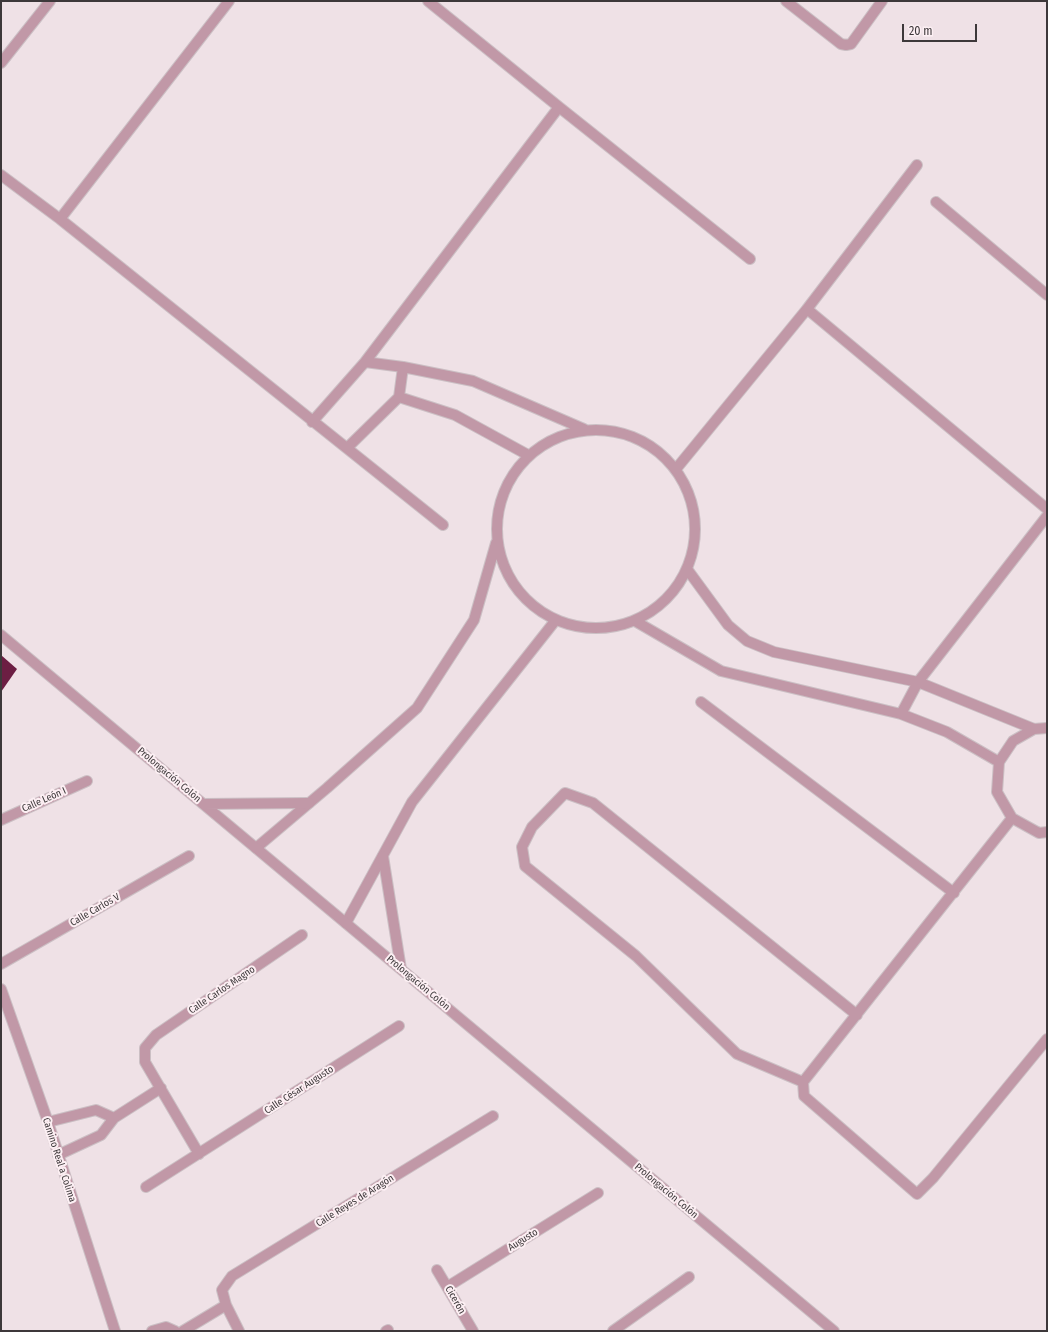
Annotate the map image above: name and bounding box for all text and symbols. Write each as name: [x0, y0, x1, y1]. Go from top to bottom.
scale bar: [904, 16, 979, 42]
text: 20 m: [909, 24, 933, 38]
street label: Prolongación Colón: [135, 745, 203, 805]
street label: Calle León I: [20, 785, 68, 815]
street label: Calle Carlos V: [68, 891, 122, 929]
street label: Prolongación Colón: [384, 953, 452, 1013]
street label: Calle Carlos Magno: [187, 963, 257, 1017]
street label: Calle César Augusto: [262, 1063, 336, 1117]
street label: Camino Real a Colima: [40, 1116, 78, 1204]
street label: Prolongación Colón: [632, 1161, 700, 1221]
street label: Calle Reyes de Aragón: [314, 1172, 396, 1230]
street label: Augusto: [506, 1226, 540, 1254]
street label: Cicerón: [442, 1284, 468, 1316]

